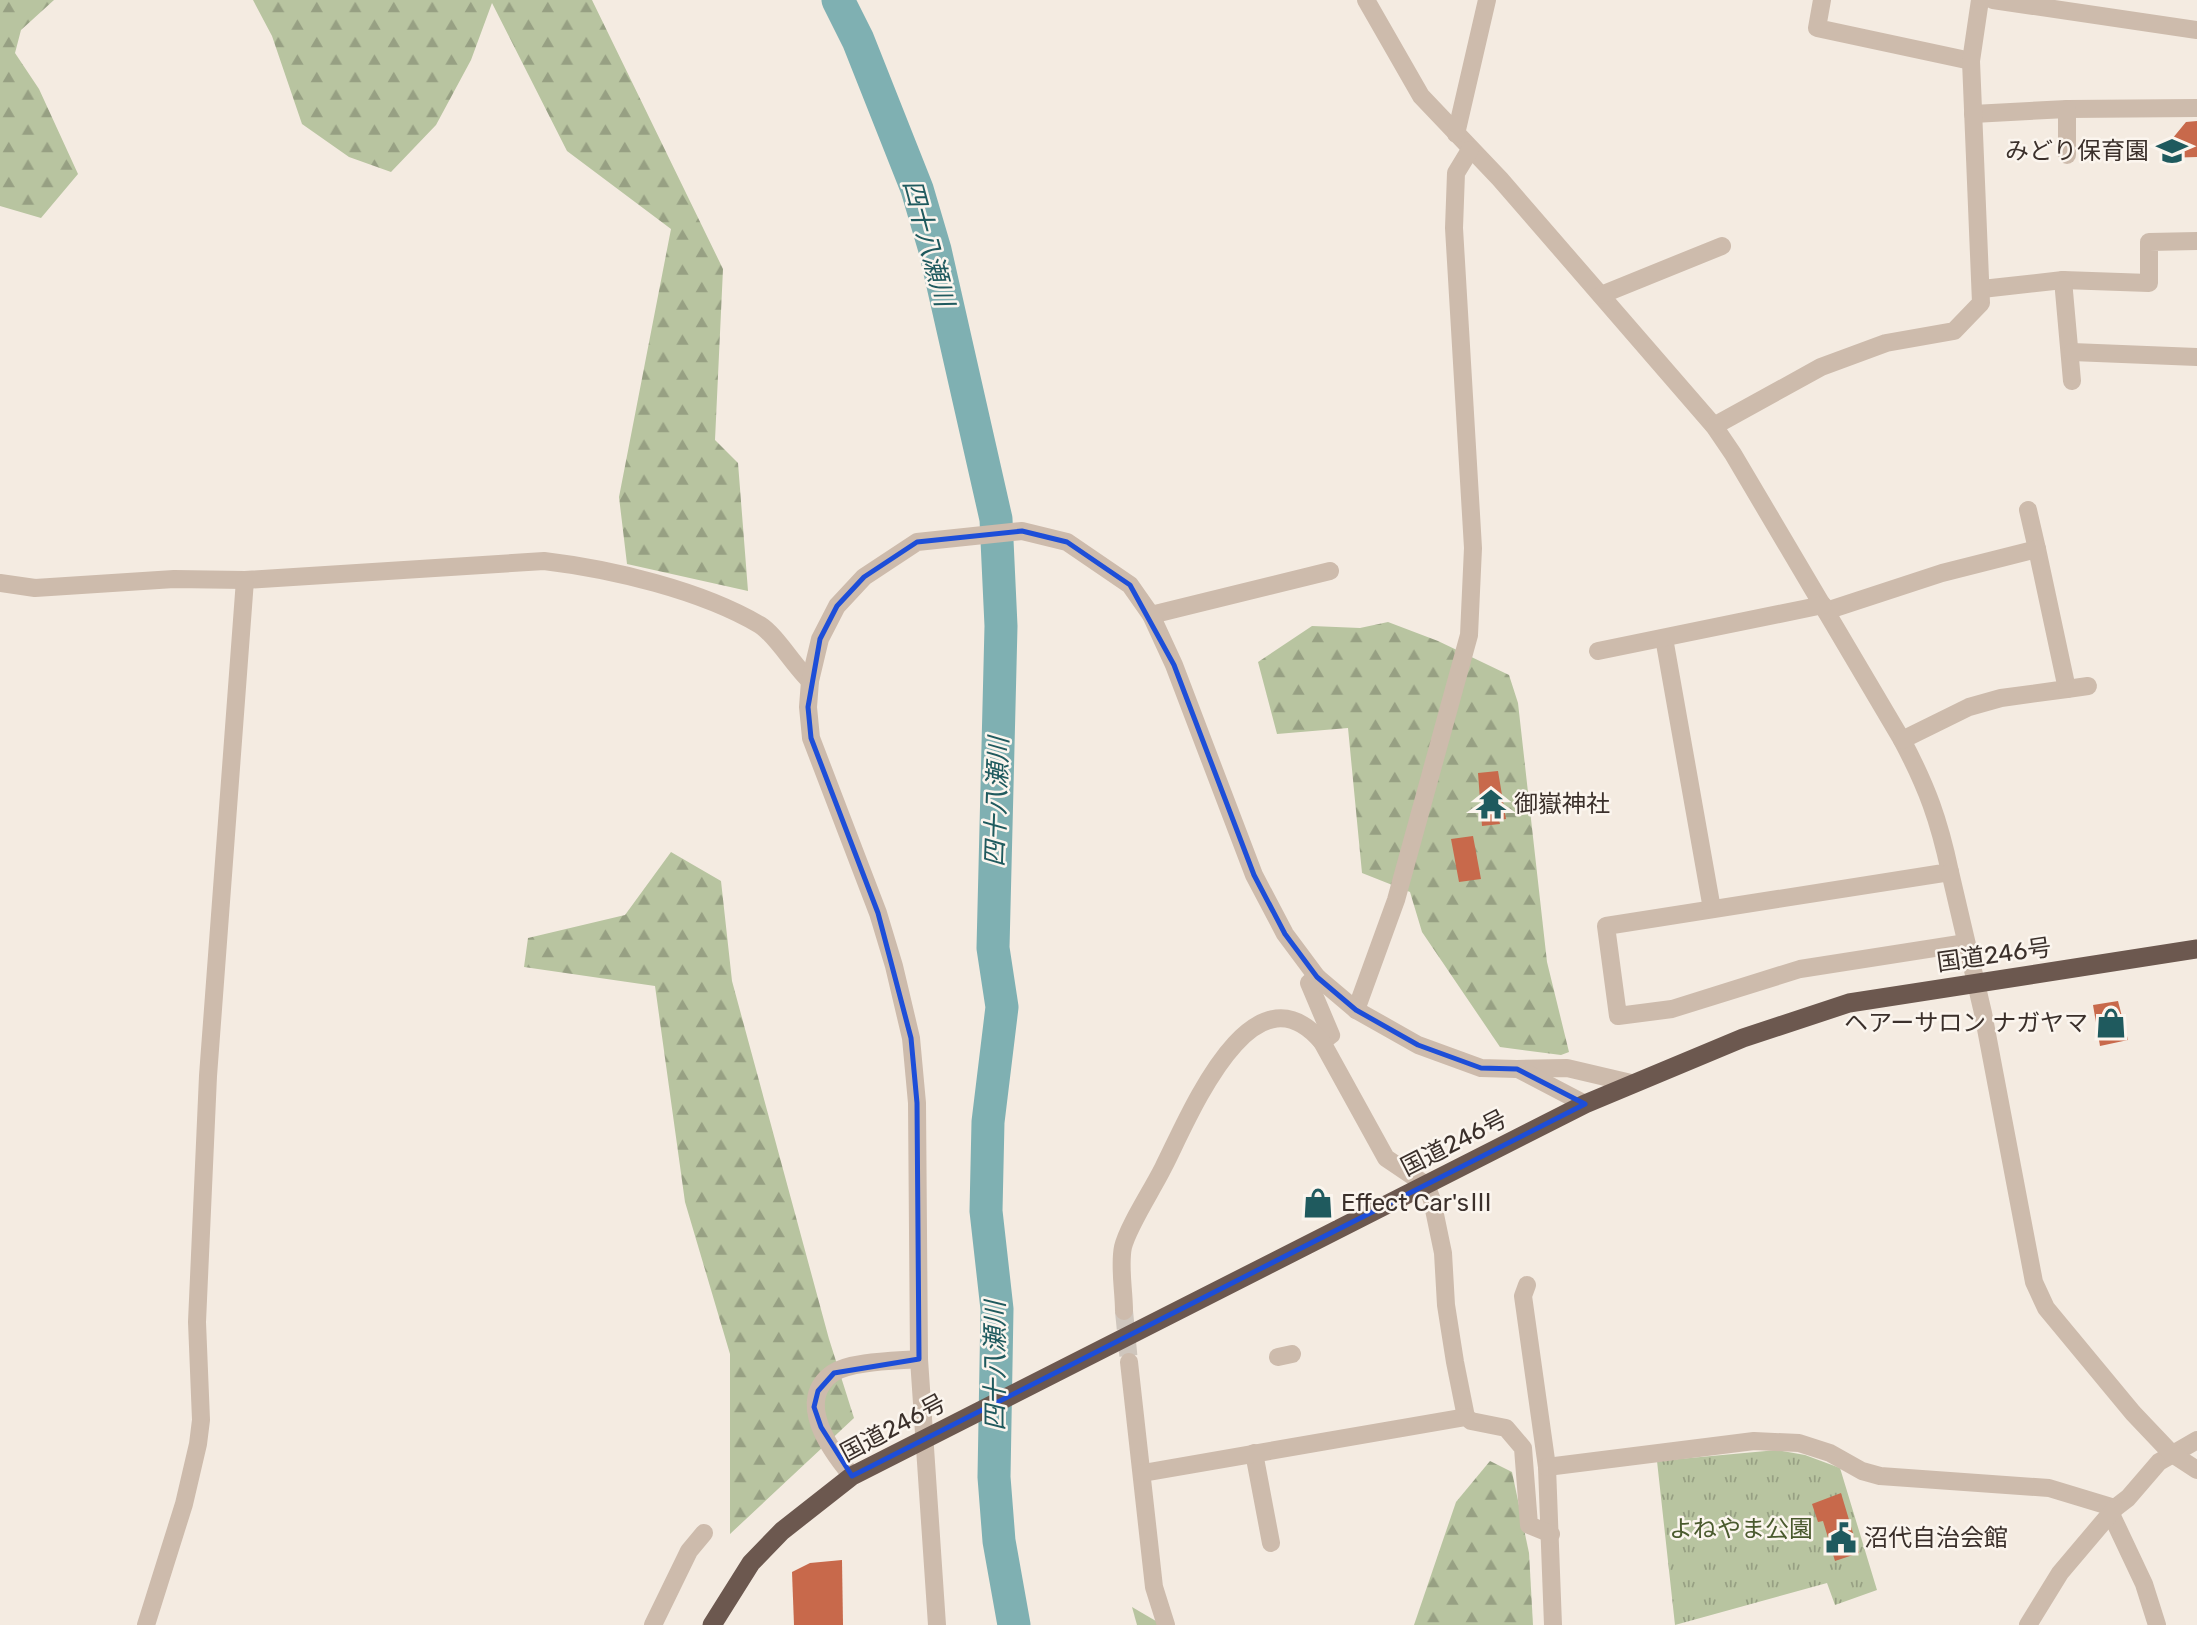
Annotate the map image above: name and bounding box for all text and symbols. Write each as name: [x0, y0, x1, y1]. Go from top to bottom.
school or university icon: みどり保育園: [2155, 134, 2189, 168]
place label: みどり保育園: [2005, 137, 2149, 165]
water label: 四十八瀬川: [896, 176, 961, 313]
water label: 四十八瀬川: [979, 734, 1015, 868]
temple icon: 御嶽神社: [1474, 787, 1508, 821]
place label: 御嶽神社: [1514, 790, 1610, 818]
street label: 国道246号: [1935, 933, 2053, 977]
shop icon: ヘアーサロン ナガヤマ: [2094, 1006, 2128, 1040]
place label: ヘアーサロン ナガヤマ: [1844, 1009, 2088, 1037]
street label: 国道246号: [1396, 1104, 1512, 1182]
shop icon: Effect Car'sⅢ: [1301, 1186, 1335, 1220]
place label: Effect Car'sⅢ: [1341, 1189, 1493, 1217]
water label: 四十八瀬川: [980, 1298, 1011, 1431]
street label: 国道246号: [836, 1389, 950, 1467]
park label: よねやま公園: [1669, 1515, 1813, 1543]
public building icon: 沼代自治会館: [1824, 1521, 1858, 1555]
place label: 沼代自治会館: [1864, 1524, 2008, 1552]

